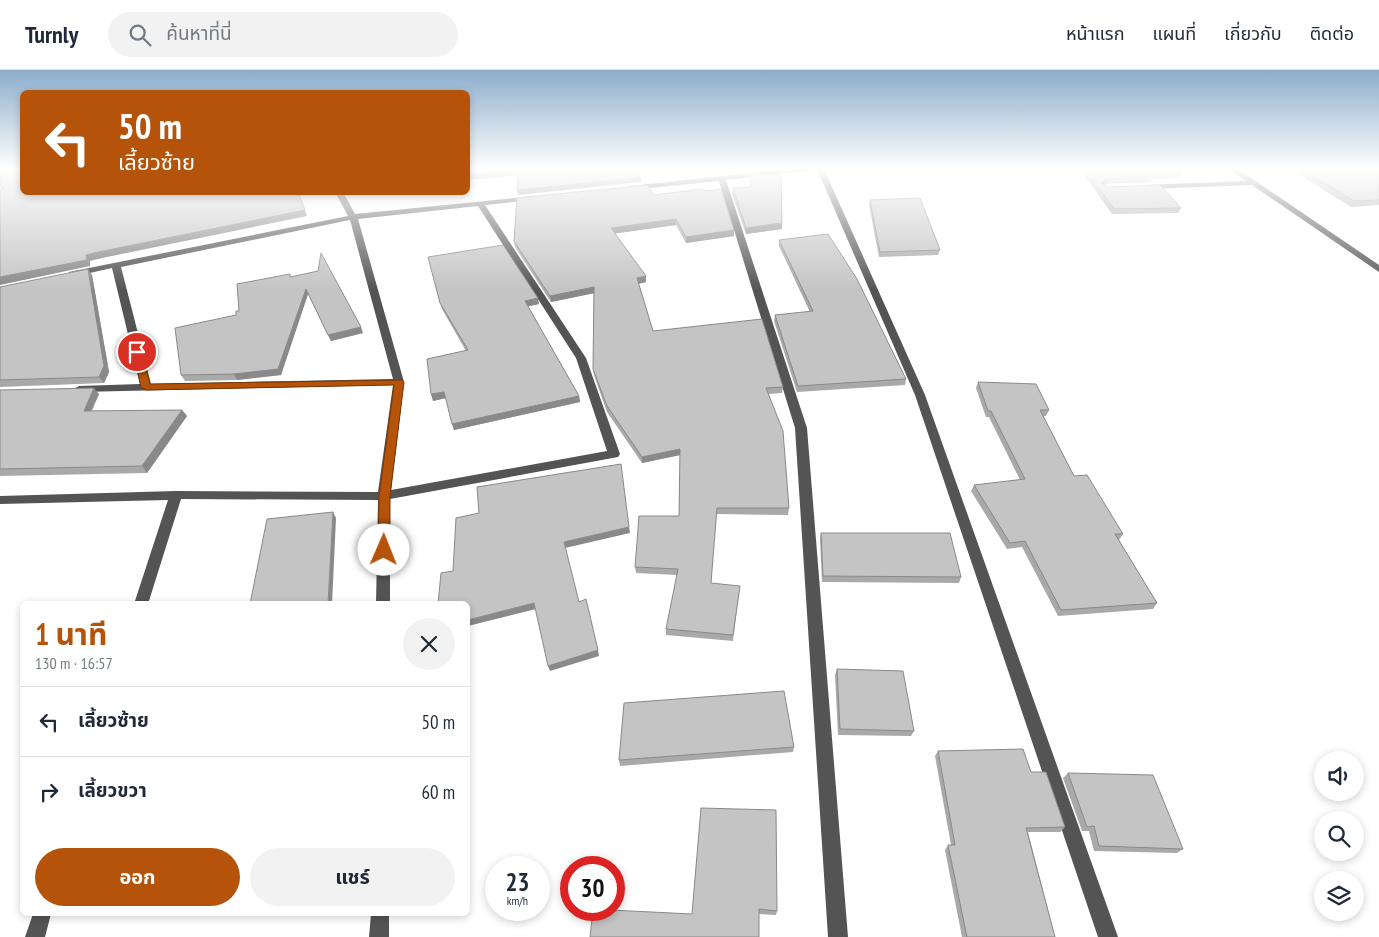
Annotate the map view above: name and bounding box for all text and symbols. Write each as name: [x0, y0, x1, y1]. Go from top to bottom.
search box: [108, 12, 458, 57]
text: Turnly: [25, 19, 78, 50]
icon: search: [126, 21, 154, 49]
text: ค้นหาที่นี่: [166, 21, 232, 45]
text: หน้าแรก: [1066, 22, 1124, 45]
text: แผนที่: [1152, 22, 1196, 45]
text: เกี่ยวกับ: [1224, 22, 1282, 45]
text: ติดต่อ: [1310, 22, 1354, 45]
text: 50 m: [118, 103, 182, 149]
icon: left: [35, 110, 100, 175]
text: เลี้ยวซ้าย: [118, 148, 195, 176]
pin: [116, 331, 158, 373]
icon: arrive: [123, 338, 151, 366]
position arrow: [357, 523, 409, 575]
text: 1 นาที: [35, 614, 107, 653]
button: close: [403, 618, 455, 670]
text: 130 m · 16:57: [35, 653, 113, 673]
icon: left: [35, 708, 63, 736]
text: เลี้ยวซ้าย: [78, 708, 149, 732]
text: 50 m: [422, 710, 455, 734]
map controls: [1314, 751, 1364, 921]
button: sound: [1314, 751, 1364, 801]
icon: right: [35, 778, 63, 806]
text: เลี้ยวขวา: [78, 778, 147, 802]
text: 60 m: [422, 780, 455, 804]
button: search: [1314, 811, 1364, 861]
button: ออก: [35, 848, 240, 906]
button: แชร์: [250, 848, 455, 906]
speed limit sign: 30: [560, 856, 625, 921]
text: 23: [506, 866, 529, 898]
button: layers: [1314, 871, 1364, 921]
text: km/h: [507, 893, 528, 908]

